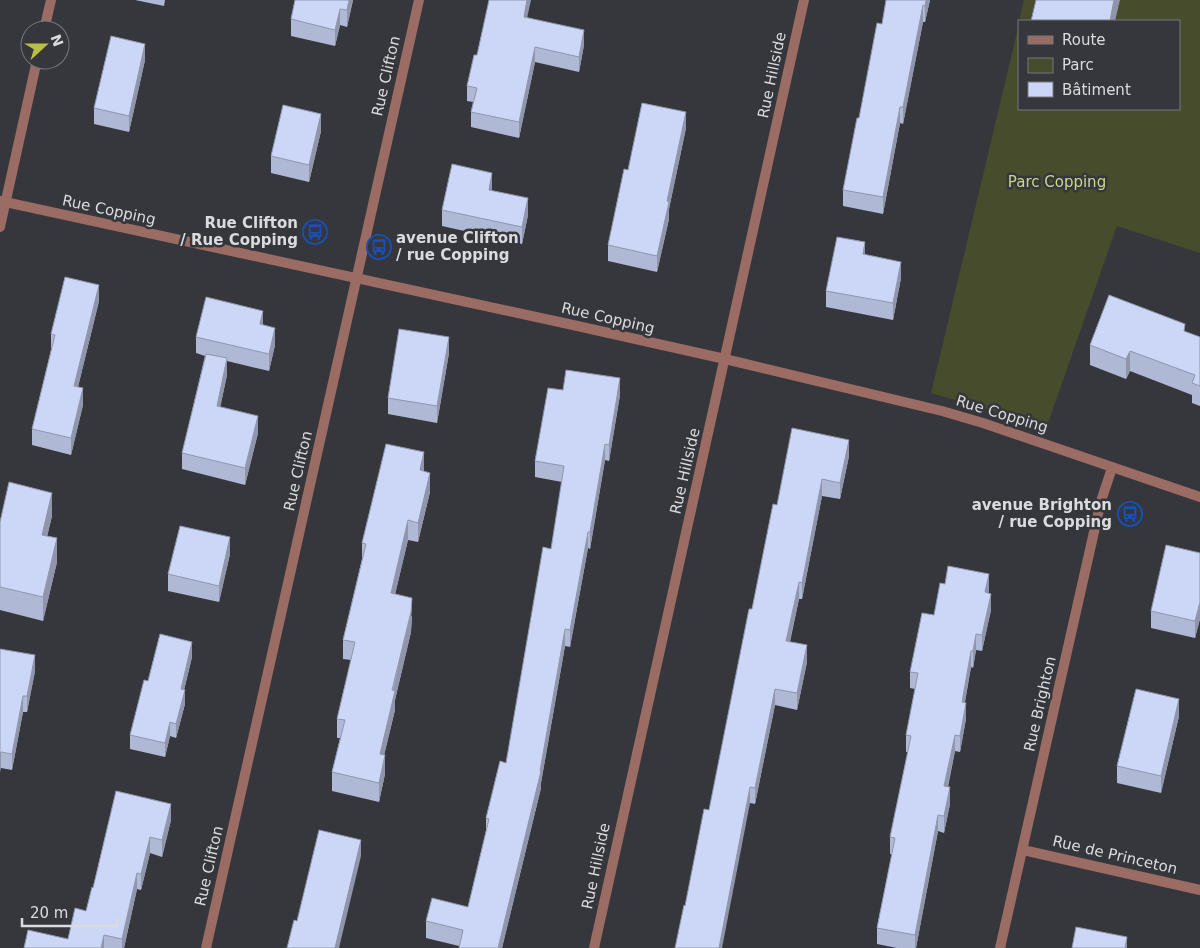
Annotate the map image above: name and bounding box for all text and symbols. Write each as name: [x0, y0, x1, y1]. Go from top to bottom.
north arrow: [20, 20, 70, 70]
legend: [1018, 20, 1180, 110]
street label: Rue Hillside: [754, 30, 790, 120]
text: Route: [1062, 31, 1106, 49]
text: N: [48, 32, 67, 49]
street label: Rue Clifton: [368, 34, 404, 118]
text: Parc: [1062, 56, 1094, 74]
text: Bâtiment: [1062, 81, 1131, 99]
park label: Parc Copping: [1008, 173, 1106, 191]
street label: Rue Copping: [61, 191, 157, 229]
place label: Rue Clifton / Rue Copping: [180, 214, 298, 249]
bus stop icon: Rue Clifton / Rue Copping: [302, 219, 328, 245]
place label: avenue Clifton / rue Copping: [396, 229, 519, 264]
bus stop icon: avenue Clifton / rue Copping: [366, 234, 392, 260]
street label: Rue Copping: [560, 299, 656, 337]
street label: Rue Copping: [954, 391, 1050, 437]
street label: Rue Hillside: [666, 426, 704, 516]
street label: Rue Clifton: [280, 429, 316, 513]
place label: avenue Brighton / rue Copping: [972, 496, 1112, 531]
bus stop icon: avenue Brighton / rue Copping: [1117, 501, 1143, 527]
street label: Rue Brighton: [1020, 654, 1060, 754]
street label: Rue Hillside: [578, 821, 614, 911]
street label: Rue Clifton: [191, 824, 227, 908]
street label: Rue de Princeton: [1051, 832, 1179, 878]
scale bar: [22, 896, 118, 928]
text: 20 m: [30, 904, 68, 922]

